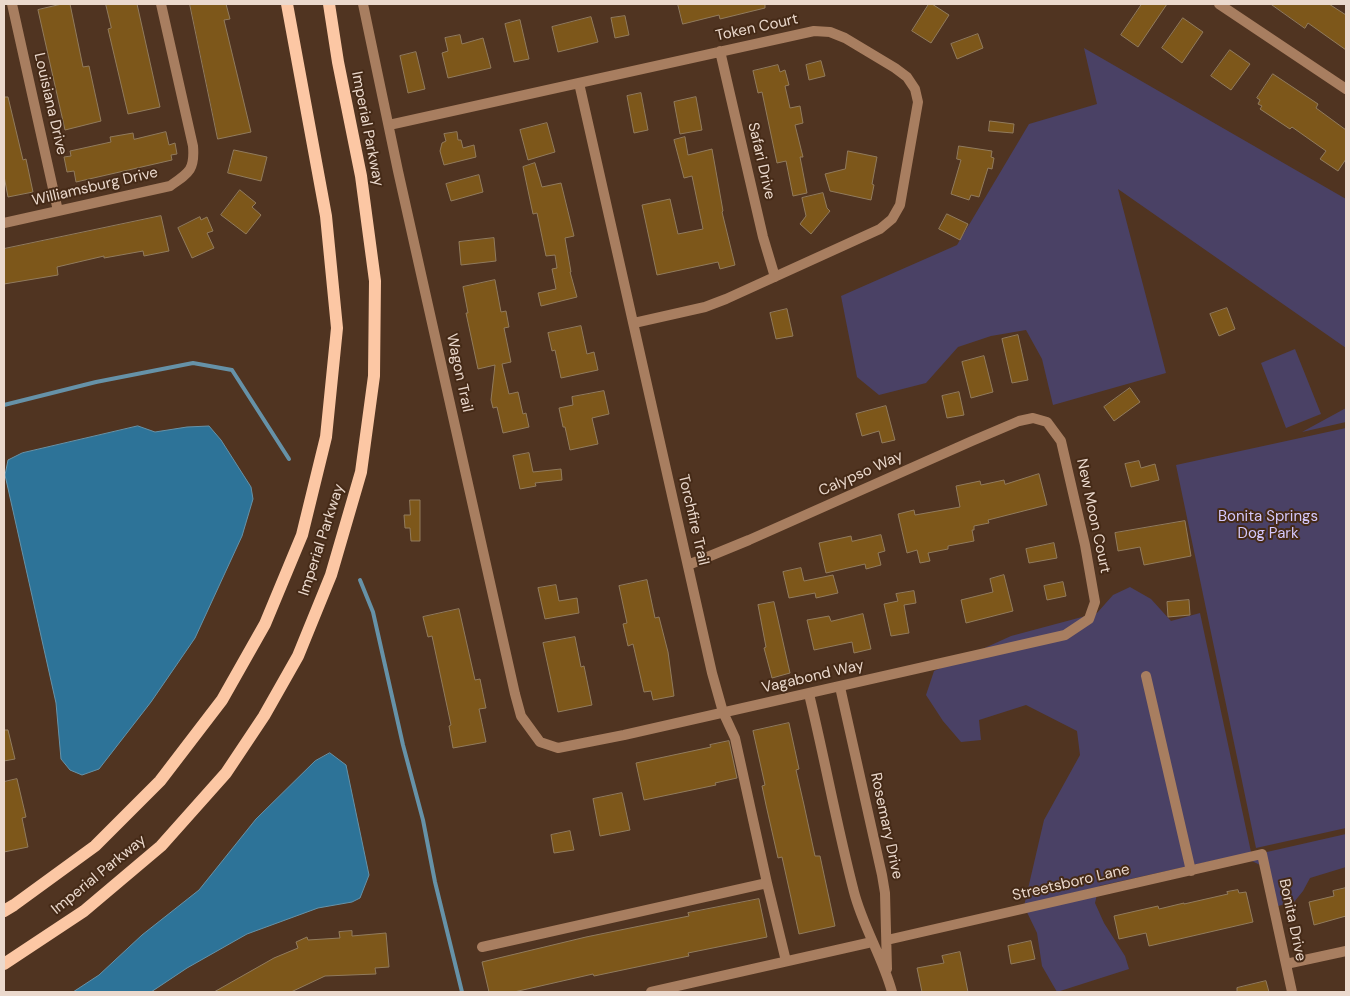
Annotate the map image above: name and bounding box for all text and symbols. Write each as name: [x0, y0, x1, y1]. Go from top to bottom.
street label: Token Court: [714, 10, 800, 46]
street label: Louisiana Drive: [30, 51, 70, 157]
street label: Imperial Parkway: [347, 70, 387, 188]
street label: Safari Drive: [743, 121, 779, 201]
street label: Williamsburg Drive: [30, 164, 160, 210]
street label: Wagon Trail: [442, 332, 476, 414]
street label: Calypso Way: [816, 447, 906, 501]
street label: New Moon Court: [1072, 457, 1114, 575]
street label: Torchfire Trail: [674, 473, 712, 567]
street label: Imperial Parkway: [295, 482, 349, 598]
park label: Bonita Springs Dog Park: [1218, 508, 1318, 543]
street label: Vagabond Way: [760, 657, 866, 697]
street label: Rosemary Drive: [866, 771, 906, 881]
street label: Imperial Parkway: [48, 831, 150, 919]
street label: Streetsboro Lane: [1011, 861, 1131, 905]
street label: Bonita Drive: [1274, 877, 1310, 963]

